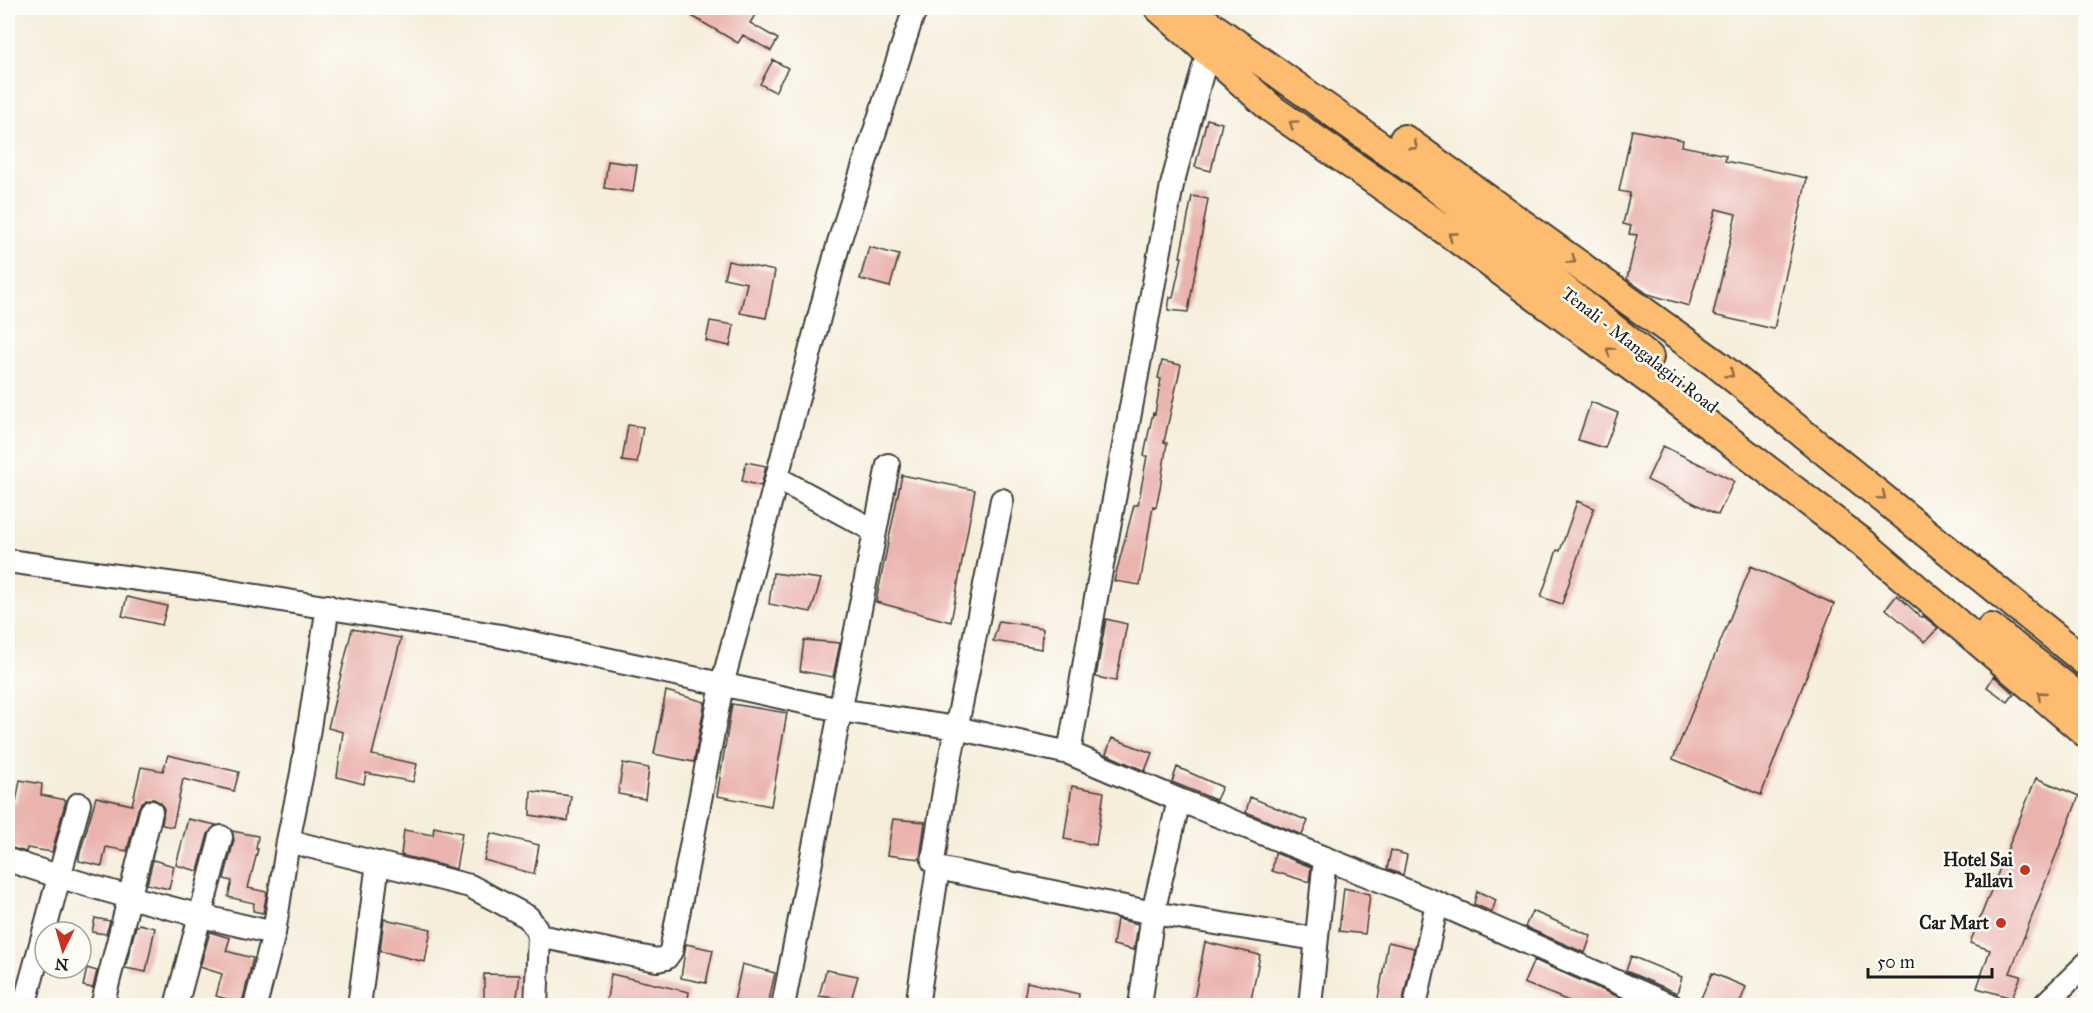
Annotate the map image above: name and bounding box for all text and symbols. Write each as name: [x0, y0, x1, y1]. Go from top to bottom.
one-way arrow: [1289, 120, 1300, 131]
one-way arrow: [1407, 139, 1418, 150]
one-way arrow: [1448, 232, 1459, 243]
one-way arrow: [1565, 253, 1576, 264]
street label: Tenali - Mangalagiri Road: [1557, 282, 1723, 419]
one-way arrow: [1606, 347, 1617, 358]
one-way arrow: [1723, 367, 1734, 378]
one-way arrow: [1875, 489, 1886, 500]
one-way arrow: [2037, 692, 2048, 703]
place label: Hotel Sai Pallavi: [1943, 849, 2014, 892]
marker: Hotel Sai Pallavi: [2018, 863, 2032, 877]
place label: Car Mart: [1919, 912, 1990, 934]
marker: Car Mart: [1994, 916, 2008, 930]
north arrow: [33, 920, 93, 980]
scale bar: [1868, 941, 1992, 979]
text: 50 m: [1877, 951, 1915, 973]
text: N: [54, 954, 69, 975]

